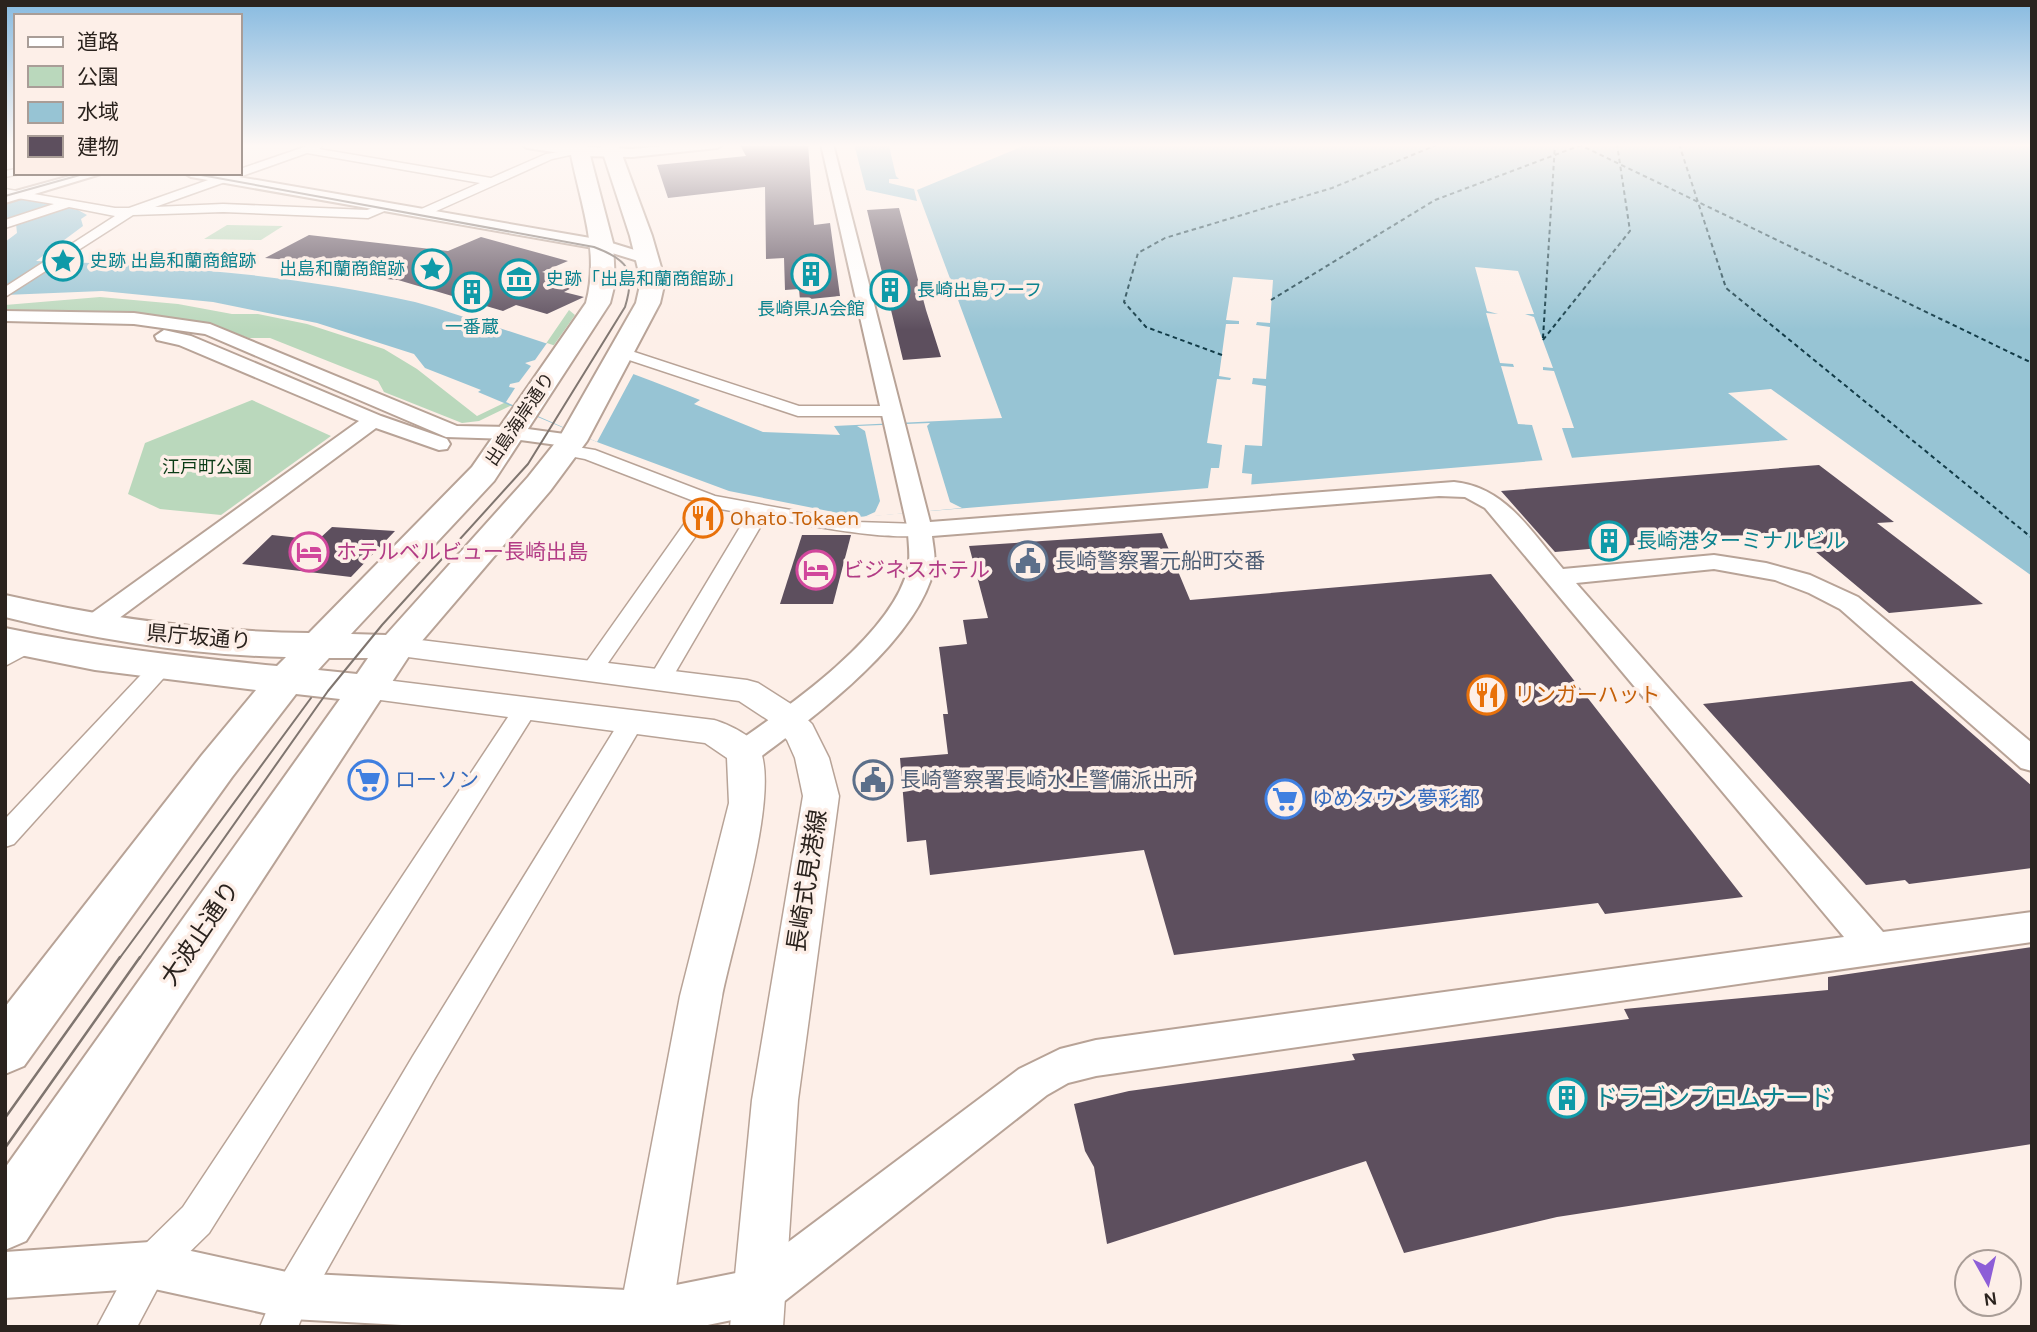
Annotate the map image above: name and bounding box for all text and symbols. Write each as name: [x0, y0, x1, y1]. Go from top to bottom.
legend: [14, 14, 242, 175]
text: 道路: [77, 30, 119, 54]
text: 公園: [77, 65, 119, 89]
text: 水域: [77, 100, 119, 124]
text: 建物: [77, 135, 119, 159]
place icon: 史跡 出島和蘭商館跡: [42, 240, 84, 282]
place icon: 出島和蘭商館跡: [411, 248, 453, 290]
place label: 史跡 出島和蘭商館跡: [90, 250, 256, 272]
building icon: 長崎県JA会館: [790, 253, 832, 295]
place label: 出島和蘭商館跡: [279, 258, 405, 280]
museum icon: 史跡「出島和蘭商館跡」: [498, 258, 540, 300]
place label: 史跡「出島和蘭商館跡」: [546, 268, 744, 290]
building icon: 長崎出島ワーフ: [869, 269, 911, 311]
building icon: 一番蔵: [451, 271, 493, 313]
place label: 長崎出島ワーフ: [917, 279, 1042, 301]
place label: 長崎県JA会館: [757, 298, 865, 320]
place label: 一番蔵: [445, 316, 499, 338]
street label: 出島海岸通り: [481, 368, 559, 470]
park label: 江戸町公園: [162, 456, 252, 478]
restaurant icon: Ohato Tokaen: [682, 497, 724, 539]
place label: Ohato Tokaen: [730, 506, 859, 530]
building icon: 長崎港ターミナルビル: [1588, 520, 1630, 562]
place label: 長崎港ターミナルビル: [1636, 529, 1846, 553]
hotel icon: ホテルベルビュー長崎出島: [288, 531, 330, 573]
place label: ホテルベルビュー長崎出島: [336, 540, 588, 564]
public building icon: 長崎警察署元船町交番: [1007, 540, 1049, 582]
hotel icon: ビジネスホテル: [795, 549, 837, 591]
place label: 長崎警察署元船町交番: [1055, 549, 1265, 573]
place label: ビジネスホテル: [843, 558, 990, 582]
street label: 県庁坂通り: [146, 620, 252, 654]
restaurant icon: リンガーハット: [1466, 674, 1508, 716]
place label: リンガーハット: [1514, 683, 1661, 707]
supermarket icon: ローソン: [347, 759, 389, 801]
public building icon: 長崎警察署長崎水上警備派出所: [852, 759, 894, 801]
place label: ローソン: [395, 768, 479, 792]
place label: 長崎警察署長崎水上警備派出所: [900, 768, 1194, 792]
supermarket icon: ゆめタウン夢彩都: [1264, 778, 1306, 820]
place label: ゆめタウン夢彩都: [1312, 787, 1480, 811]
street label: 長崎式見港線: [782, 808, 832, 954]
street label: 大波止通り: [155, 875, 245, 991]
building icon: ドラゴンプロムナード: [1546, 1077, 1588, 1119]
place label: ドラゴンプロムナード: [1594, 1084, 1833, 1112]
north arrow: [1953, 1248, 2023, 1318]
text: N: [1982, 1287, 1999, 1311]

